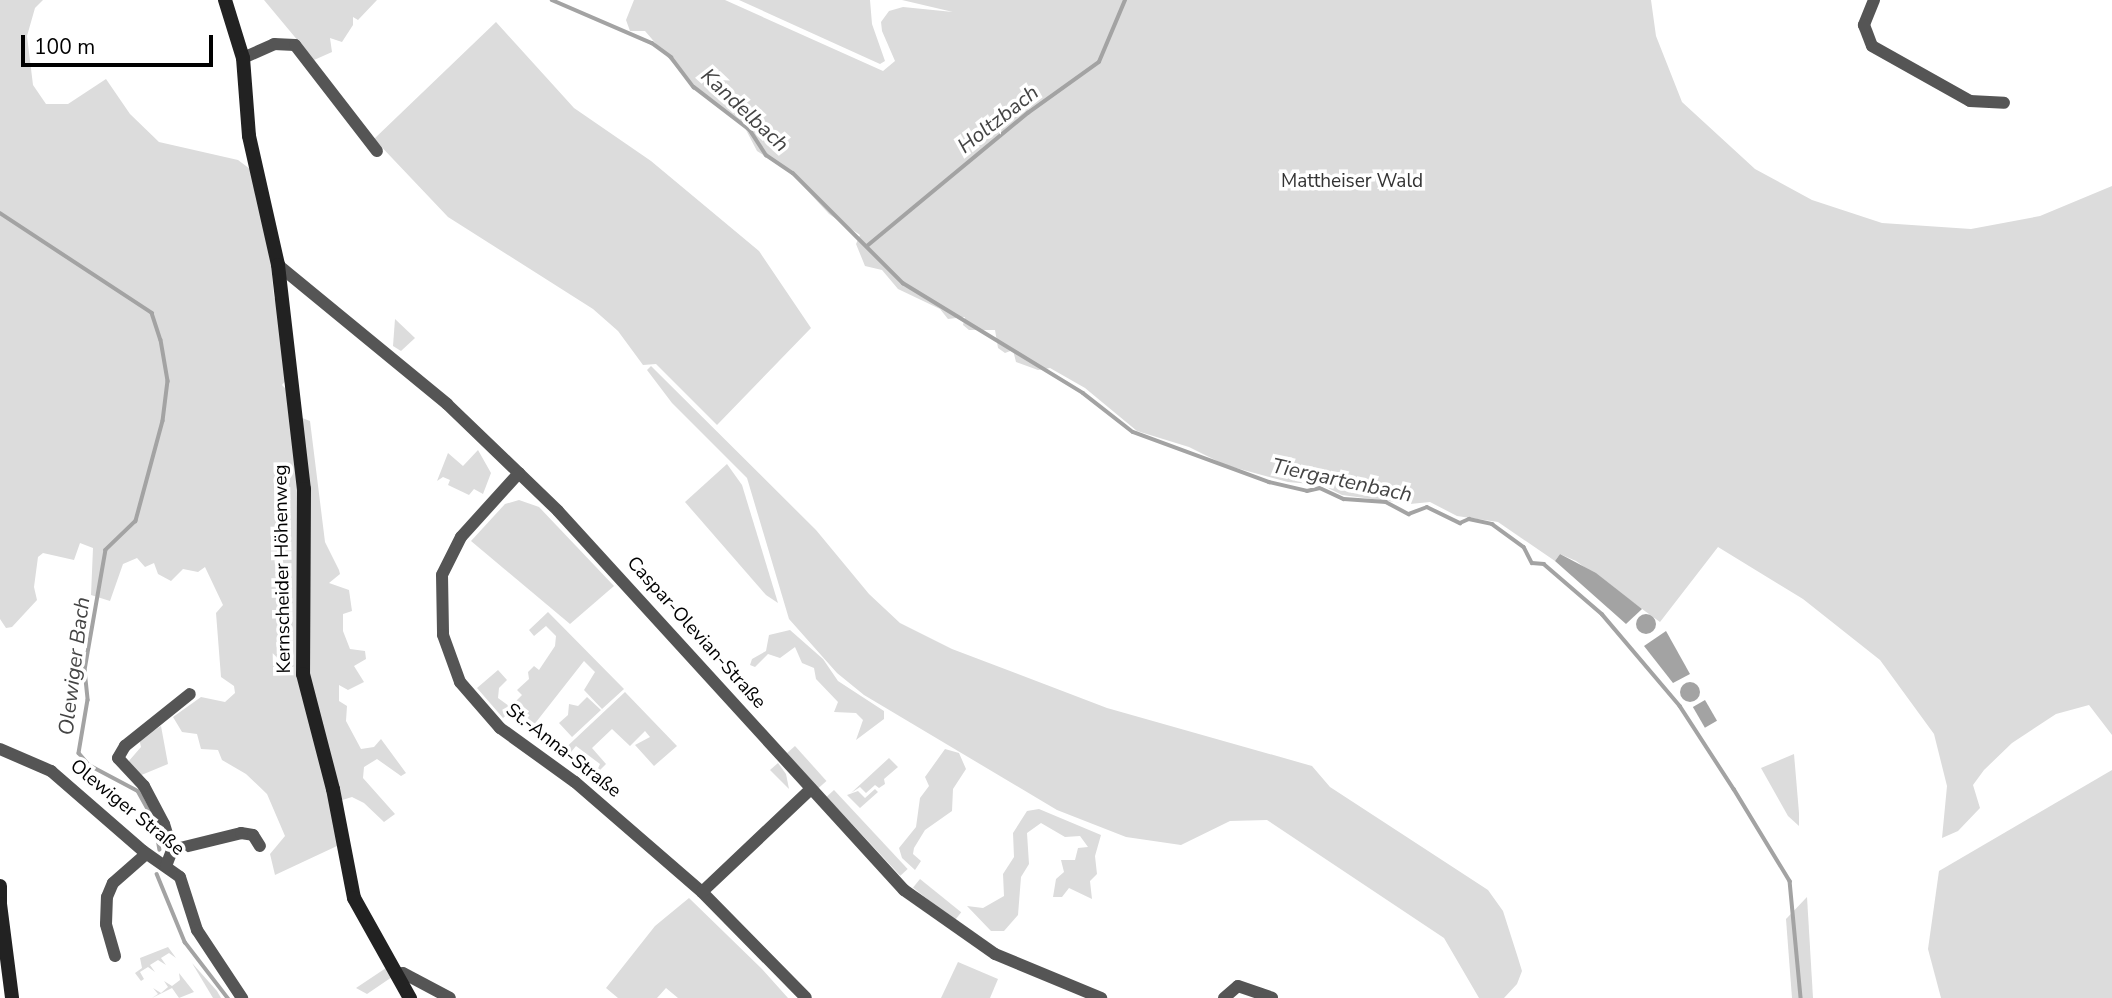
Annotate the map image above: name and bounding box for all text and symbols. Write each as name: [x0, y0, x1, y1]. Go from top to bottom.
scale bar: [24, 21, 217, 65]
text: 100 m: [34, 33, 95, 61]
water label: Kandelbach: [696, 63, 794, 157]
water label: Holtzbach: [952, 80, 1044, 158]
park label: Mattheiser Wald: [1281, 171, 1423, 193]
water label: Tiergartenbach: [1269, 453, 1415, 507]
street label: Kernscheider Höhenweg: [270, 464, 296, 674]
street label: Caspar-Olevian-Straße: [622, 552, 770, 714]
water label: Olewiger Bach: [53, 595, 95, 737]
street label: St.-Anna-Straße: [501, 699, 625, 803]
street label: Olewiger Straße: [65, 755, 189, 861]

